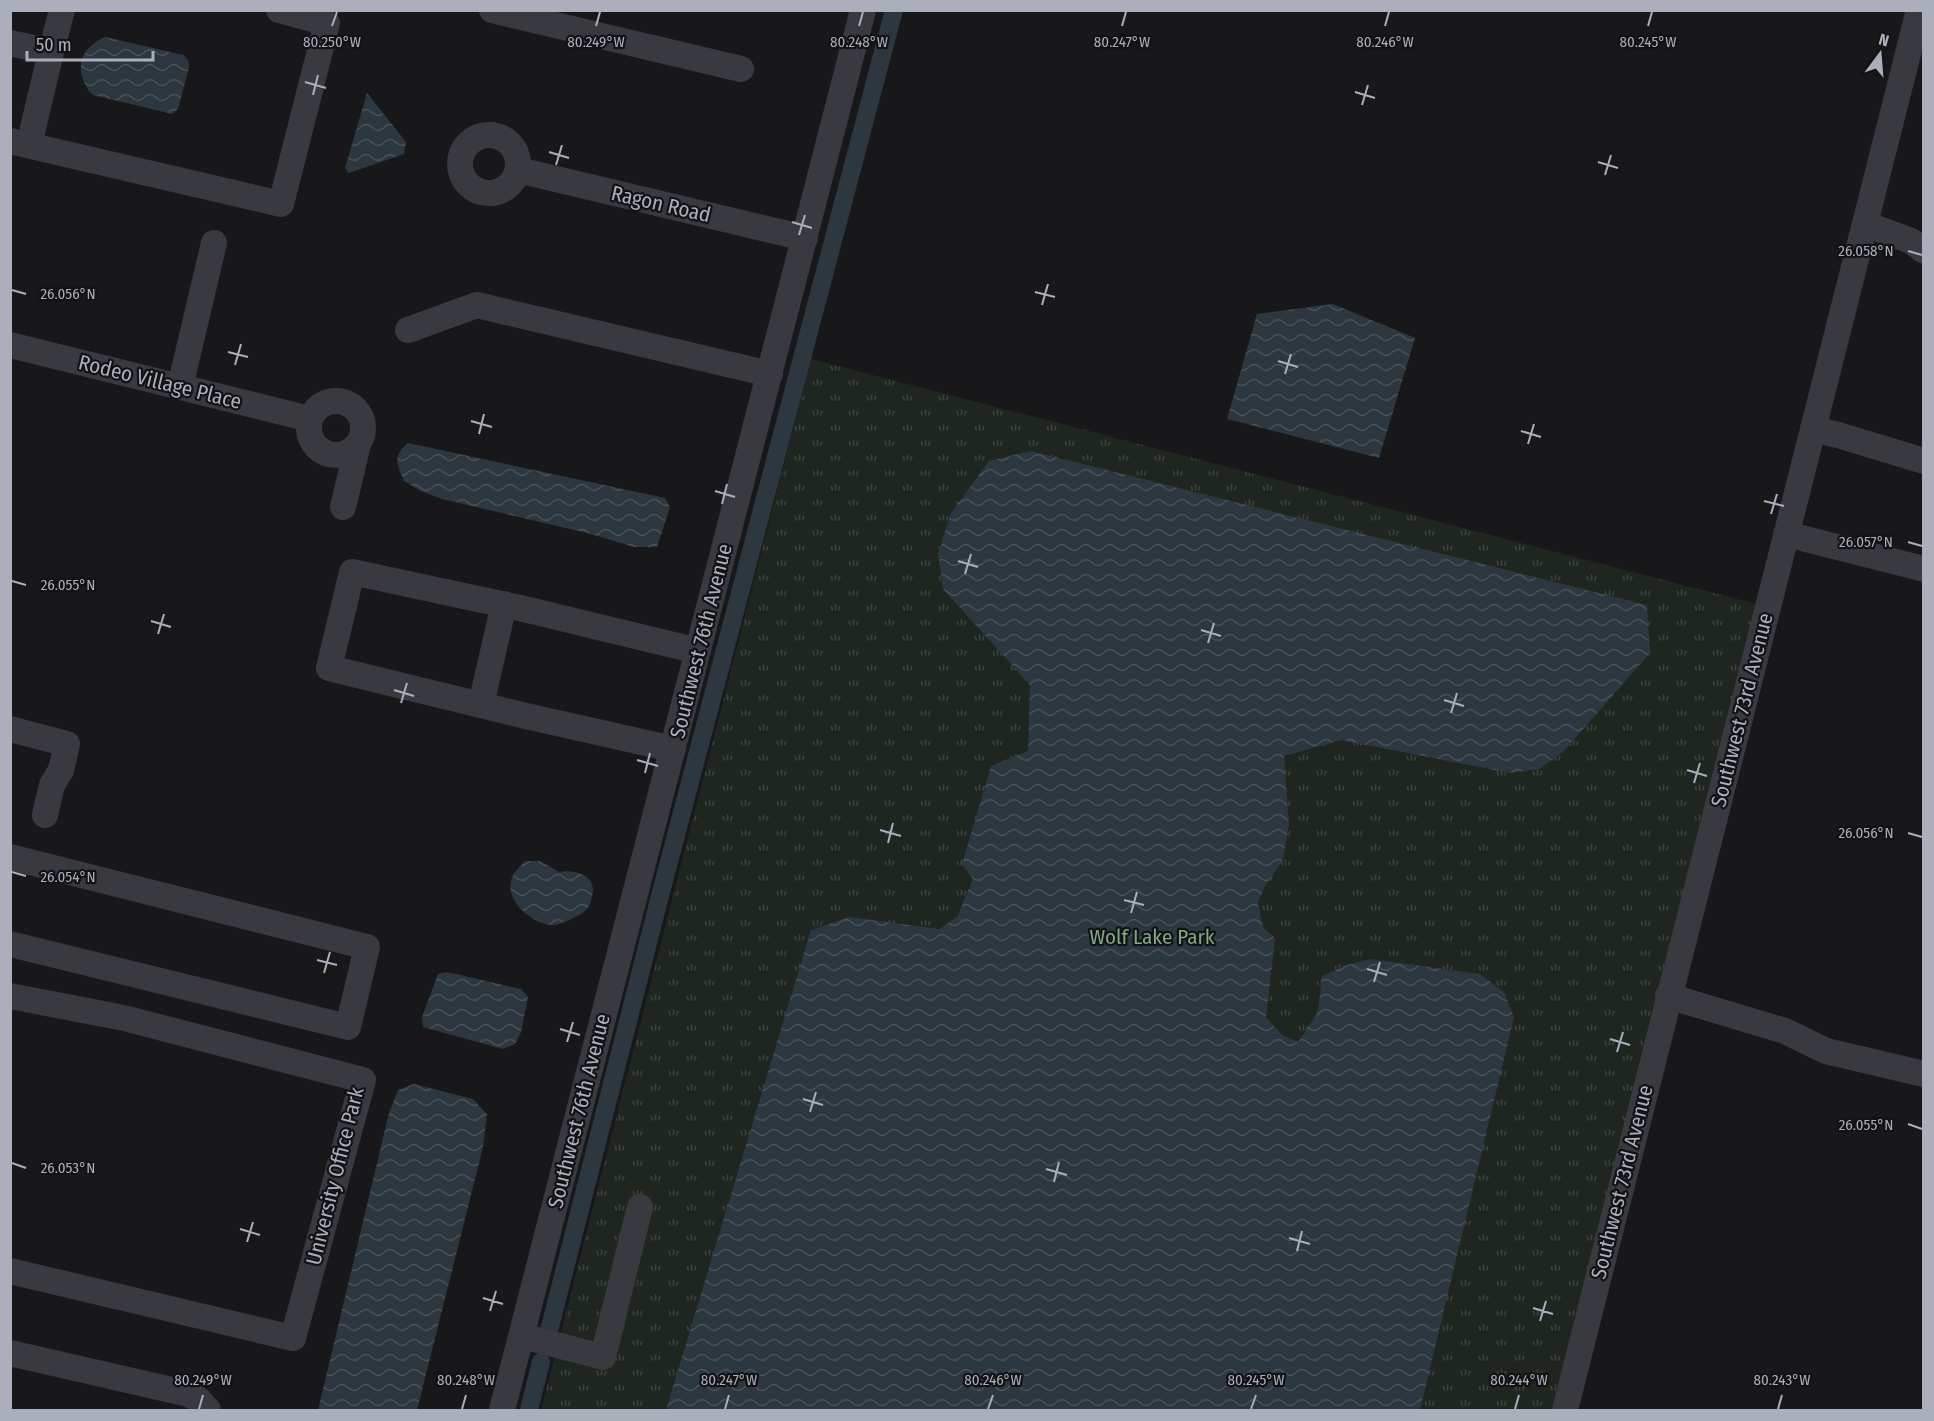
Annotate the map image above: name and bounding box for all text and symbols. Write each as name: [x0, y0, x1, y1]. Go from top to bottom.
scale bar: [27, 24, 153, 62]
north arrow: [1850, 24, 1910, 84]
text: N: [1877, 30, 1891, 51]
text: 80.250°W: [303, 33, 361, 51]
text: 80.249°W: [567, 33, 625, 51]
text: 80.248°W: [830, 33, 888, 51]
text: 80.247°W: [1094, 33, 1150, 51]
text: 80.246°W: [1356, 33, 1414, 51]
text: 80.245°W: [1620, 33, 1676, 51]
text: 50 m: [36, 34, 72, 56]
street label: Ragon Road: [609, 180, 713, 228]
text: 26.058°N: [1838, 242, 1894, 260]
text: 26.056°N: [40, 285, 96, 303]
street label: Rodeo Village Place: [76, 349, 244, 415]
text: 26.057°N: [1839, 533, 1893, 551]
street label: Southwest 76th Avenue: [664, 541, 738, 741]
text: 26.055°N: [41, 576, 95, 594]
street label: Southwest 73rd Avenue: [1705, 610, 1779, 810]
text: 26.056°N: [1838, 824, 1894, 842]
text: 26.054°N: [40, 868, 96, 886]
park label: Wolf Lake Park: [1089, 924, 1215, 950]
street label: Southwest 76th Avenue: [542, 1011, 616, 1211]
street label: Southwest 73rd Avenue: [1585, 1082, 1659, 1282]
street label: University Office Park: [300, 1084, 370, 1268]
text: 26.055°N: [1839, 1116, 1893, 1134]
text: 26.053°N: [41, 1159, 95, 1177]
text: 80.249°W: [174, 1371, 232, 1389]
text: 80.248°W: [437, 1371, 495, 1389]
text: 80.247°W: [701, 1371, 757, 1389]
text: 80.246°W: [964, 1371, 1022, 1389]
text: 80.245°W: [1228, 1371, 1284, 1389]
text: 80.244°W: [1490, 1371, 1548, 1389]
text: 80.243°W: [1754, 1371, 1810, 1389]

